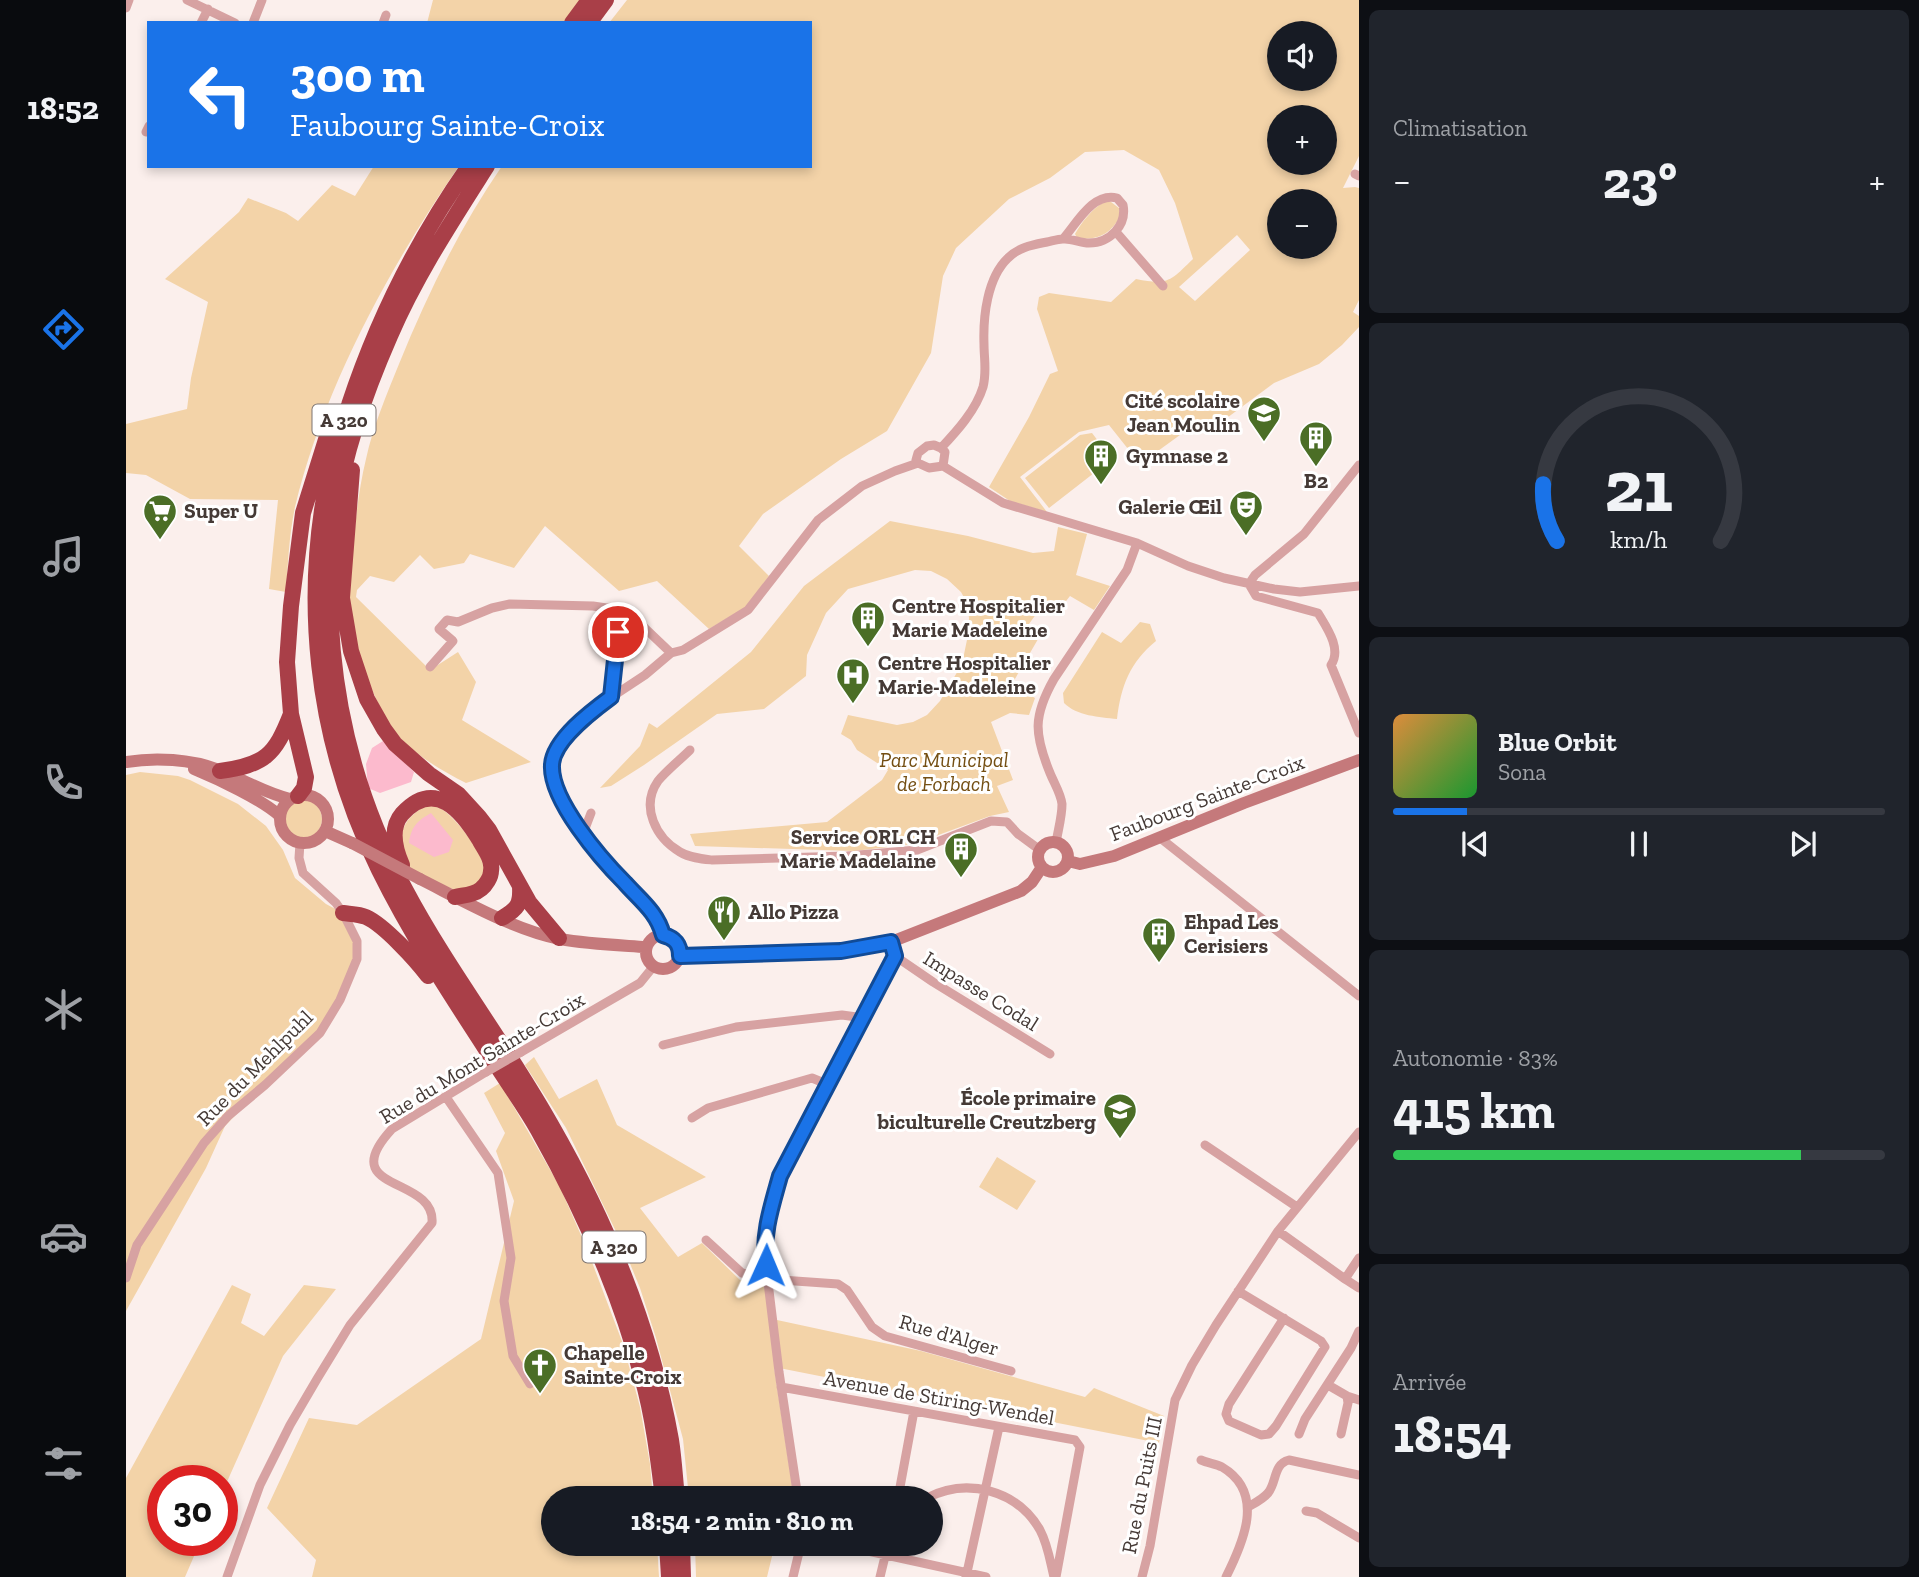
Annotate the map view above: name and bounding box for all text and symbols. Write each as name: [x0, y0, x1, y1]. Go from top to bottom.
map controls: [1267, 21, 1337, 259]
button: sound: [1267, 21, 1337, 91]
text: 300 m: [290, 46, 425, 105]
icon: left: [175, 49, 266, 140]
text: 18:52: [27, 89, 99, 127]
button: +: [1267, 105, 1337, 175]
text: Faubourg Sainte-Croix: [290, 106, 604, 144]
text: Climatisation: [1393, 114, 1527, 142]
text: 23°: [1603, 149, 1677, 211]
text: −: [1393, 158, 1411, 204]
text: +: [1869, 158, 1885, 204]
button: −: [1267, 189, 1337, 259]
icon: directions: [39, 305, 88, 354]
place label: Cité scolaire Jean Moulin: [1125, 388, 1241, 437]
school or university icon: Cité scolaire Jean Moulin: [1245, 394, 1283, 443]
road number: A 320: [312, 404, 375, 436]
building icon: B2: [1297, 419, 1335, 468]
building icon: Gymnase 2: [1082, 437, 1120, 486]
place label: Gymnase 2: [1126, 443, 1228, 468]
text: 21: [1605, 443, 1673, 531]
place label: B2: [1304, 468, 1328, 493]
theatre icon: Galerie Œil: [1227, 488, 1265, 537]
supermarket icon: Super U: [141, 492, 179, 541]
place label: Galerie Œil: [1118, 494, 1222, 519]
place label: Super U: [184, 498, 258, 523]
text: km/h: [1610, 524, 1668, 554]
icon: music: [39, 532, 88, 581]
place label: Centre Hospitalier Marie Madeleine: [892, 593, 1065, 642]
building icon: Centre Hospitalier Marie Madeleine: [849, 599, 887, 648]
pin: [588, 602, 648, 662]
icon: arrive: [599, 613, 637, 651]
place label: Centre Hospitalier Marie-Madeleine: [878, 650, 1051, 699]
hospital icon: Centre Hospitalier Marie-Madeleine: [834, 656, 872, 705]
text: Blue Orbit: [1498, 726, 1617, 758]
park label: Parc Municipal de Forbach: [879, 747, 1009, 796]
street label: Faubourg Sainte-Croix: [1106, 749, 1308, 846]
icon: phone: [39, 758, 88, 807]
text: Sona: [1498, 758, 1546, 786]
place label: Service ORL CH Marie Madelaine: [780, 824, 936, 873]
icon: previous: [1456, 825, 1494, 863]
icon: pause: [1620, 825, 1658, 863]
icon: next: [1784, 825, 1822, 863]
building icon: Service ORL CH Marie Madelaine: [942, 830, 980, 879]
restaurant icon: Allo Pizza: [705, 893, 743, 942]
place label: Allo Pizza: [748, 899, 839, 924]
place label: Ehpad Les Cerisiers: [1184, 909, 1279, 958]
building icon: Ehpad Les Cerisiers: [1140, 915, 1178, 964]
street label: Impasse Codal: [919, 945, 1044, 1036]
icon: climate: [39, 985, 88, 1034]
street label: Rue du Mont Sainte-Croix: [375, 986, 589, 1129]
street label: Rue du Mehlpuhl: [192, 1004, 318, 1131]
text: Autonomie · 83%: [1393, 1044, 1558, 1072]
text: 415 km: [1393, 1079, 1555, 1141]
place label: École primaire biculturelle Creutzberg: [876, 1085, 1096, 1134]
school or university icon: École primaire biculturelle Creutzberg: [1101, 1091, 1139, 1140]
icon: car: [39, 1212, 88, 1261]
position arrow: [729, 1228, 803, 1302]
road number: A 320: [582, 1232, 646, 1262]
street label: Rue d'Alger: [896, 1308, 1002, 1361]
place label: Chapelle Sainte-Croix: [564, 1340, 682, 1389]
church icon: Chapelle Sainte-Croix: [521, 1346, 559, 1395]
street label: Avenue de Stiring-Wendel: [822, 1365, 1057, 1430]
text: Arrivée: [1393, 1368, 1466, 1396]
text: 18:54: [1393, 1403, 1512, 1465]
street label: Rue du Puits III: [1116, 1414, 1167, 1556]
icon: filters: [39, 1439, 88, 1488]
speed limit sign: 30: [147, 1465, 238, 1556]
text: 18:54 · 2 min · 810 m: [631, 1505, 853, 1537]

